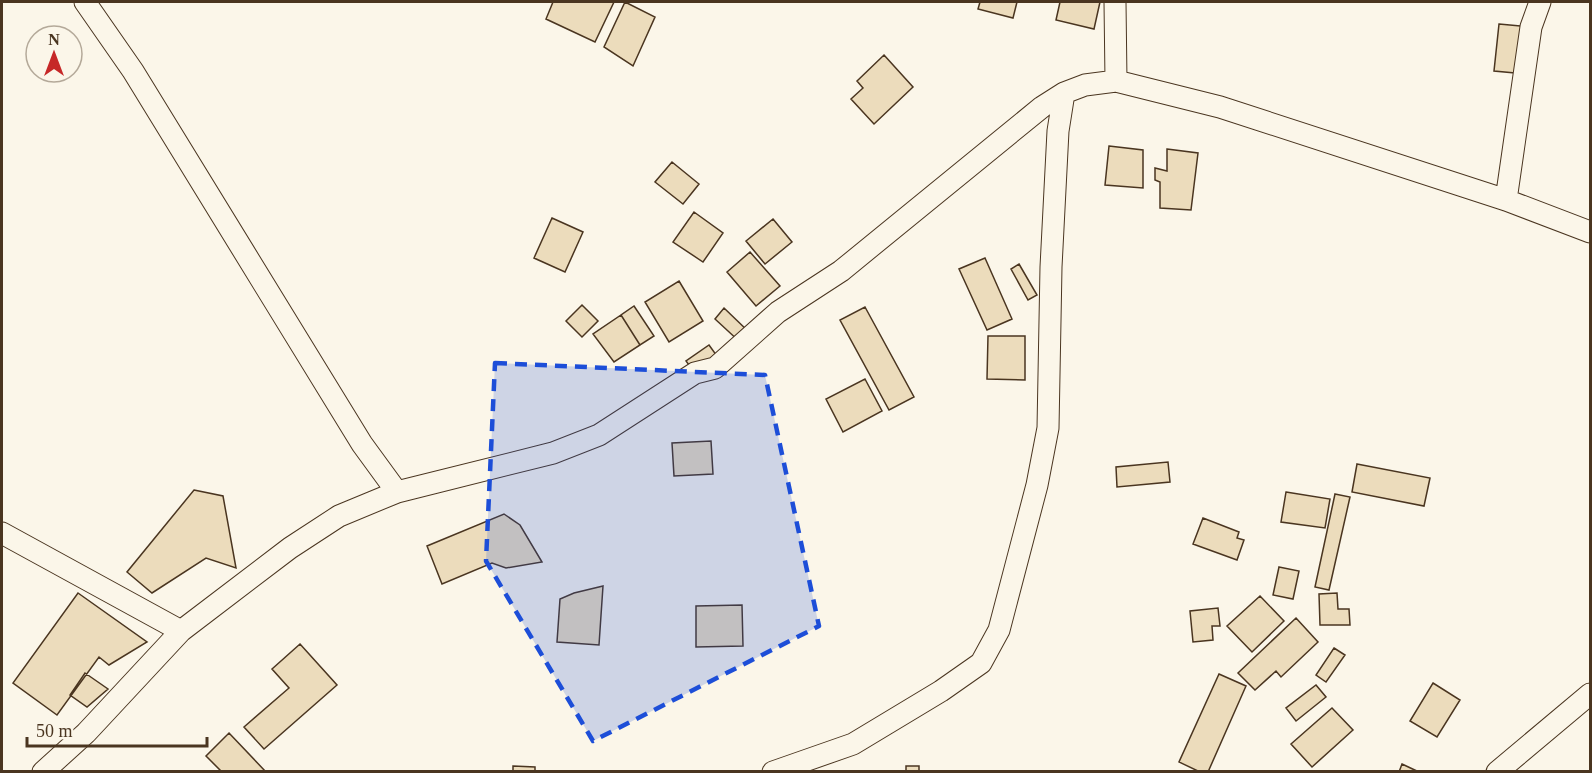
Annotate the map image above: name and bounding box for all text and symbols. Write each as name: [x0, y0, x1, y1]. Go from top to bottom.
north arrow: [24, 24, 84, 84]
text: N: [48, 31, 60, 48]
scale bar: [27, 710, 207, 748]
text: 50 m: [36, 721, 73, 741]

